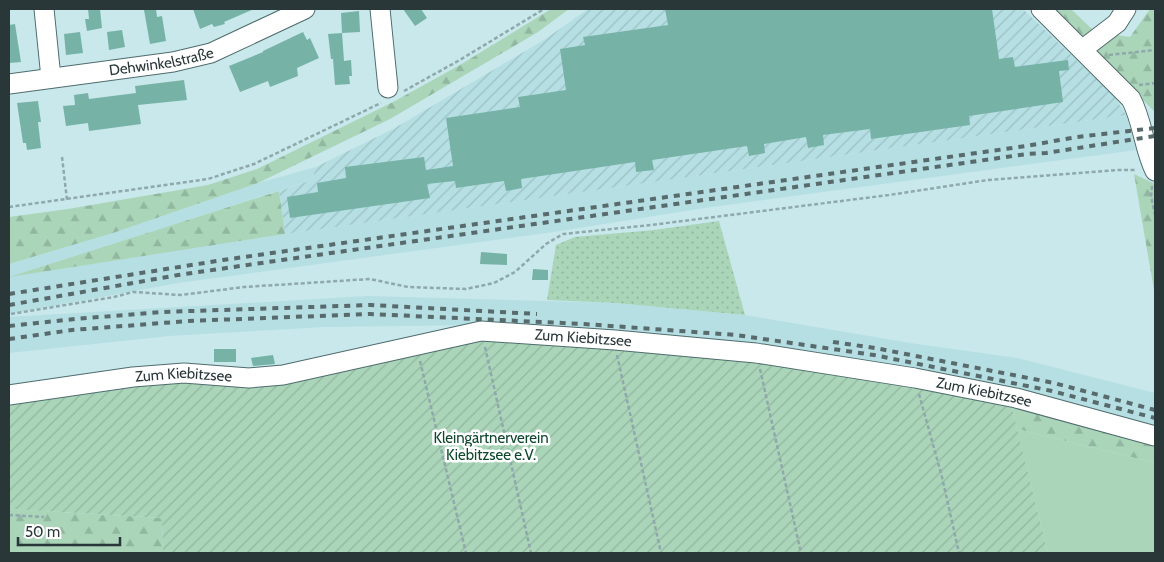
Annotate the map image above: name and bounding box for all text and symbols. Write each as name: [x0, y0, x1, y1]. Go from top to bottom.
street label: Dehwinkelstraße: [108, 44, 216, 79]
street label: Zum Kiebitzsee: [534, 326, 633, 351]
street label: Zum Kiebitzsee: [134, 364, 233, 386]
street label: Zum Kiebitzsee: [935, 373, 1034, 411]
park label: Kleingärtnerverein Kiebitzsee e.V.: [433, 429, 549, 464]
scale bar: [18, 514, 120, 546]
text: 50 m: [25, 523, 60, 541]

